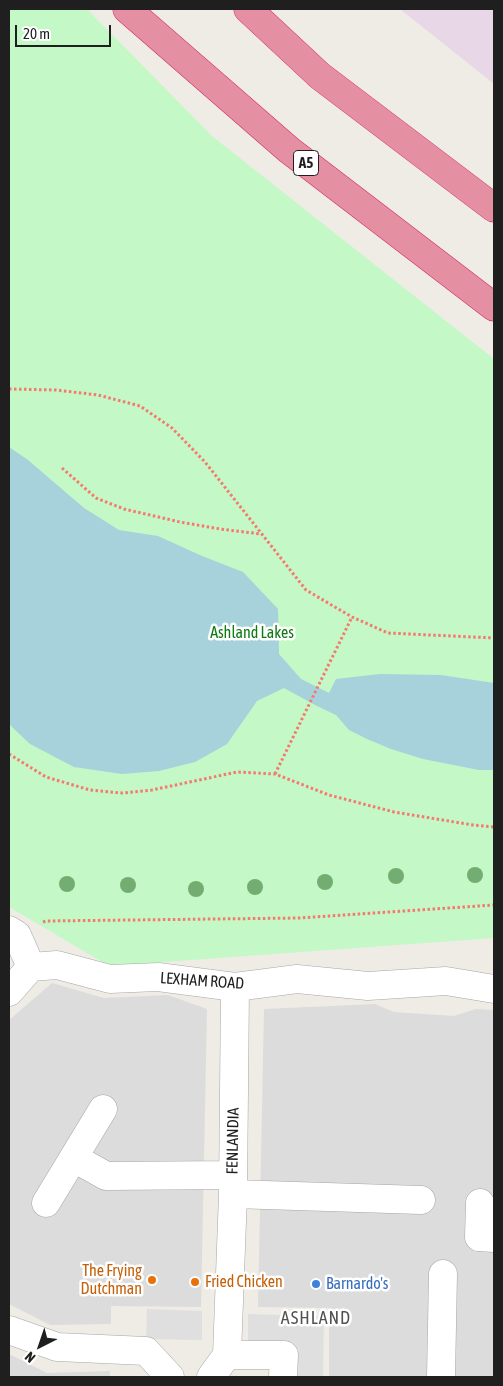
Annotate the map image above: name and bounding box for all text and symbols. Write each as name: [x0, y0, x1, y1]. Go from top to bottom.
scale bar: [18, 15, 114, 47]
text: 20 m: [23, 25, 50, 42]
road number: A5: [294, 150, 318, 176]
park label: Ashland Lakes: [210, 623, 294, 643]
street label: LEXHAM ROAD: [159, 968, 245, 994]
street label: FENLANDIA: [223, 1107, 243, 1175]
place label: The Frying Dutchman: [80, 1261, 142, 1299]
place label: Fried Chicken: [205, 1272, 283, 1292]
marker: The Frying Dutchman: [146, 1274, 158, 1286]
place label: Barnardo's: [326, 1274, 388, 1294]
marker: Fried Chicken: [189, 1276, 201, 1288]
marker: Barnardo's: [310, 1278, 322, 1290]
district label: ASHLAND: [280, 1307, 352, 1329]
north arrow: [15, 1321, 65, 1371]
text: N: [22, 1349, 39, 1366]

